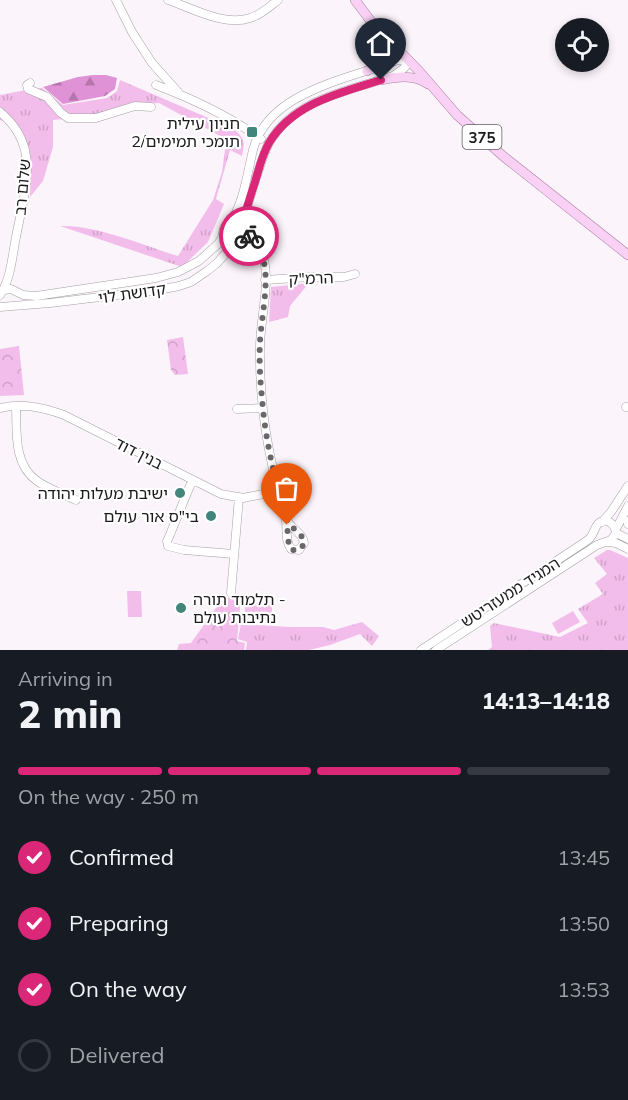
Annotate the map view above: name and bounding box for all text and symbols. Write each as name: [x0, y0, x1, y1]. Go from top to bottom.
pin: [355, 18, 406, 80]
map controls: [555, 18, 609, 72]
button: locate: [555, 18, 609, 72]
icon: home: [364, 27, 397, 60]
place label: חניון עילית 2/תומכי תמימים: [131, 113, 240, 151]
marker: חניון עילית 2/תומכי תמימים: [245, 125, 259, 139]
road number: 375: [462, 125, 502, 149]
street label: שלום רב: [10, 158, 34, 216]
courier: [219, 206, 279, 266]
icon: bike: [233, 220, 266, 253]
street label: הרמ"ק: [288, 267, 334, 289]
street label: קדושת לוי: [97, 278, 167, 308]
street label: בנין דוד: [112, 432, 166, 474]
pin: [261, 463, 312, 525]
icon: bag: [270, 472, 303, 505]
place label: ישיבת מעלות יהודה: [38, 483, 168, 503]
marker: ישיבת מעלות יהודה: [173, 486, 187, 500]
place label: בי"ס אור עולם: [103, 506, 199, 526]
marker: בי"ס אור עולם: [204, 509, 218, 523]
street label: המגיד ממעזריטש: [457, 553, 563, 631]
place label: תלמוד תורה - נתיבות עולם: [193, 589, 286, 627]
marker: תלמוד תורה - נתיבות עולם: [174, 601, 188, 615]
text: Arriving in: [18, 666, 113, 691]
text: 14:13–14:18: [482, 687, 610, 715]
text: 2 min: [18, 689, 123, 738]
text: On the way · 250 m: [18, 784, 199, 809]
icon: check: [18, 841, 51, 874]
text: Confirmed: [69, 843, 174, 871]
text: 13:45: [557, 845, 610, 870]
icon: check: [18, 907, 51, 940]
text: Preparing: [69, 909, 169, 937]
text: 13:50: [557, 911, 610, 936]
icon: check: [18, 973, 51, 1006]
text: On the way: [69, 975, 187, 1003]
text: 13:53: [557, 977, 610, 1002]
text: Delivered: [69, 1041, 164, 1069]

